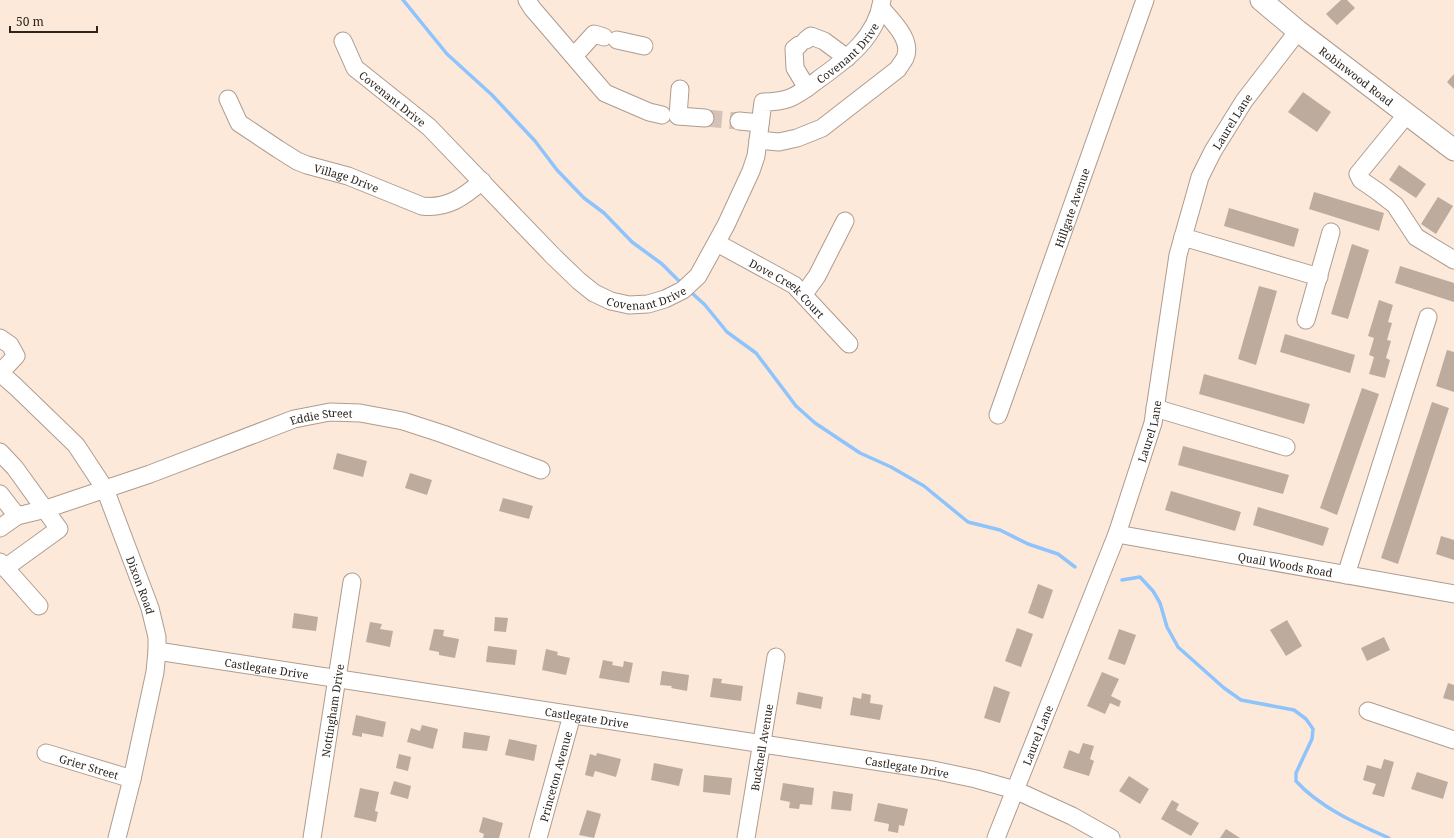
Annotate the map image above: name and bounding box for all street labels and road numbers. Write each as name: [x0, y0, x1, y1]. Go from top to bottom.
street label: Covenant Drive: [813, 20, 882, 86]
street label: Robinwood Road: [1317, 43, 1397, 109]
street label: Covenant Drive: [356, 67, 430, 130]
street label: Laurel Lane: [1208, 90, 1255, 152]
street label: Village Drive: [312, 160, 381, 195]
street label: Hillgate Avenue: [1050, 166, 1092, 249]
street label: Dove Creek Court: [747, 255, 828, 321]
street label: Covenant Drive: [604, 282, 688, 313]
street label: Laurel Lane: [1133, 399, 1164, 464]
street label: Eddie Street: [287, 404, 353, 428]
street label: Quail Woods Road: [1237, 548, 1334, 580]
street label: Dixon Road: [124, 554, 159, 616]
street label: Castlegate Drive: [224, 654, 310, 682]
street label: Nottingham Drive: [317, 663, 347, 758]
street label: Bucknell Avenue: [746, 702, 776, 792]
street label: Laurel Lane: [1018, 702, 1056, 767]
street label: Castlegate Drive: [544, 703, 630, 731]
street label: Princeton Avenue: [535, 729, 575, 823]
street label: Grier Street: [58, 750, 121, 782]
street label: Castlegate Drive: [864, 752, 951, 781]

